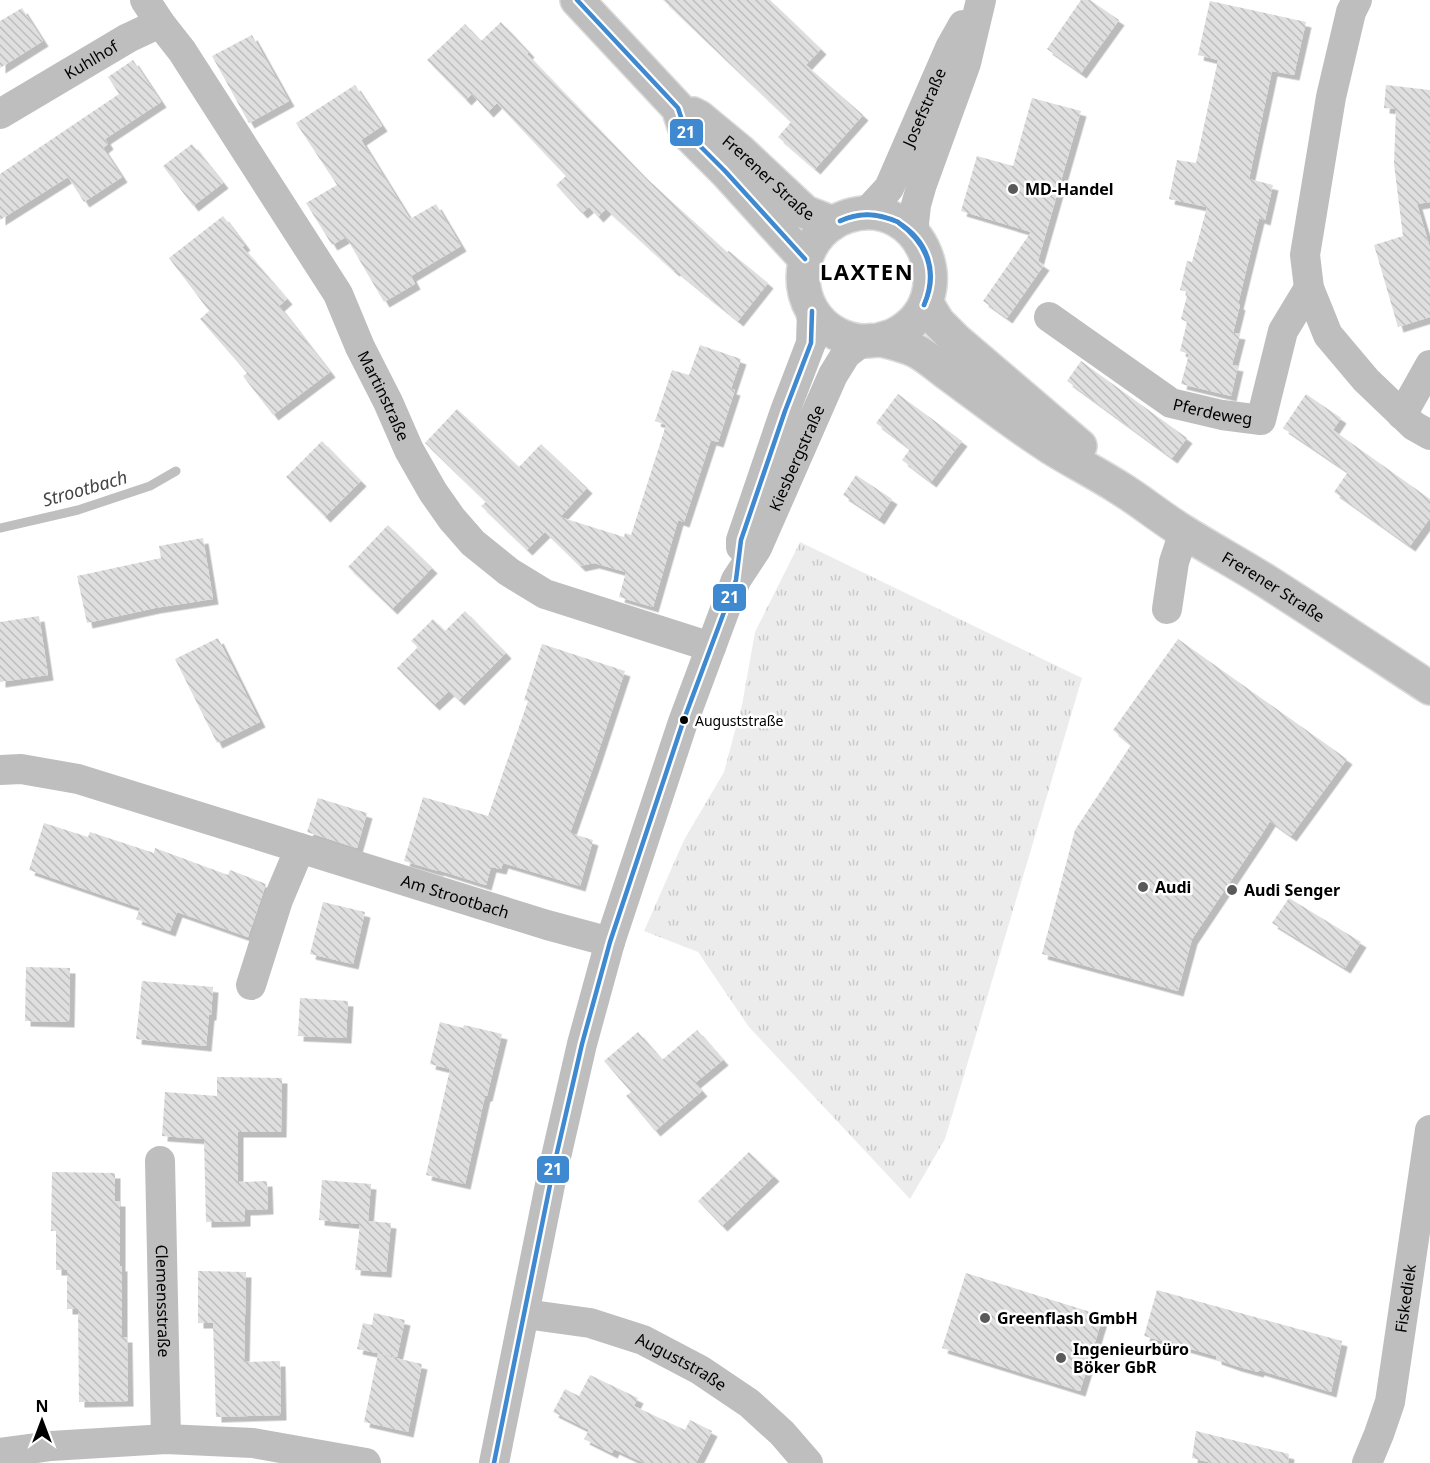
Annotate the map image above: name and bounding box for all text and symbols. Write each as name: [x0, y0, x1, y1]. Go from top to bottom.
street label: Kuhlhof: [60, 35, 123, 84]
street label: Josefstraße: [896, 64, 951, 152]
line badge: 21: [669, 118, 704, 147]
text: 21: [677, 121, 695, 143]
street label: Frerener Straße: [718, 130, 817, 225]
place label: MD-Handel: [1025, 178, 1114, 200]
marker: MD-Handel: [1006, 182, 1020, 196]
district label: LAXTEN: [820, 256, 914, 286]
street label: Martinstraße: [353, 347, 415, 444]
street label: Pferdeweg: [1171, 393, 1254, 430]
street label: Kiesbergstraße: [764, 401, 830, 514]
water label: Strootbach: [39, 464, 130, 512]
street label: Frerener Straße: [1218, 546, 1329, 627]
line badge: 21: [712, 583, 747, 612]
text: 21: [721, 586, 739, 608]
place label: Auguststraße: [695, 711, 784, 730]
marker: Auguststraße: [678, 714, 690, 726]
street label: Am Strootbach: [399, 869, 512, 924]
place label: Audi: [1155, 876, 1191, 898]
place label: Audi Senger: [1244, 879, 1340, 901]
marker: Audi: [1136, 880, 1150, 894]
marker: Audi Senger: [1225, 883, 1239, 897]
line badge: 21: [536, 1155, 570, 1184]
text: 21: [544, 1158, 562, 1180]
street label: Clemensstraße: [151, 1244, 175, 1358]
street label: Fiskediek: [1389, 1262, 1421, 1334]
place label: Greenflash GmbH: [997, 1307, 1138, 1329]
marker: Greenflash GmbH: [978, 1311, 992, 1325]
street label: Auguststraße: [633, 1327, 731, 1396]
place label: Ingenieurbüro Böker GbR: [1073, 1338, 1189, 1378]
marker: Ingenieurbüro Böker GbR: [1054, 1351, 1068, 1365]
north arrow: [12, 1391, 72, 1451]
text: N: [35, 1395, 49, 1417]

